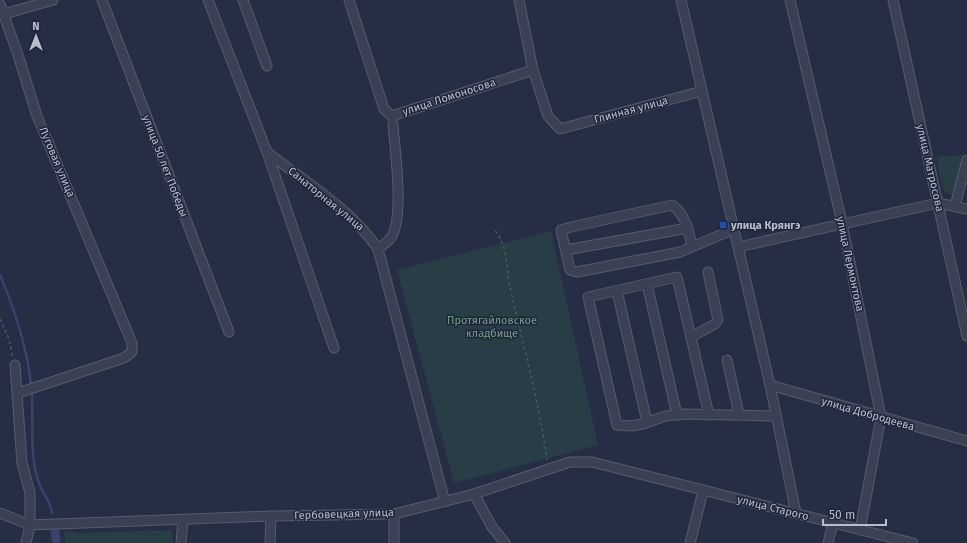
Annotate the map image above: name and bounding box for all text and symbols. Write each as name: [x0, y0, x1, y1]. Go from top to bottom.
north arrow: [16, 16, 56, 56]
text: N: [32, 20, 40, 33]
street label: улица Ломоносова: [401, 76, 497, 118]
street label: Глинная улица: [593, 94, 669, 126]
street label: улица 50 лет Победы: [140, 113, 190, 219]
street label: улица Матросова: [914, 123, 946, 213]
street label: Луговая улица: [36, 125, 78, 199]
street label: Санаторная улица: [285, 164, 367, 234]
street label: улица Лермонтова: [834, 215, 866, 313]
place label: улица Крянгэ: [730, 219, 800, 232]
marker: улица Крянгэ: [718, 220, 728, 230]
park label: Протягайловское кладбище: [447, 314, 537, 340]
street label: улица Добродеева: [820, 395, 916, 433]
street label: улица Старого: [736, 493, 810, 523]
scale bar: [823, 501, 886, 527]
street label: Гербовецкая улица: [294, 506, 394, 522]
text: 50 m: [829, 508, 855, 522]

